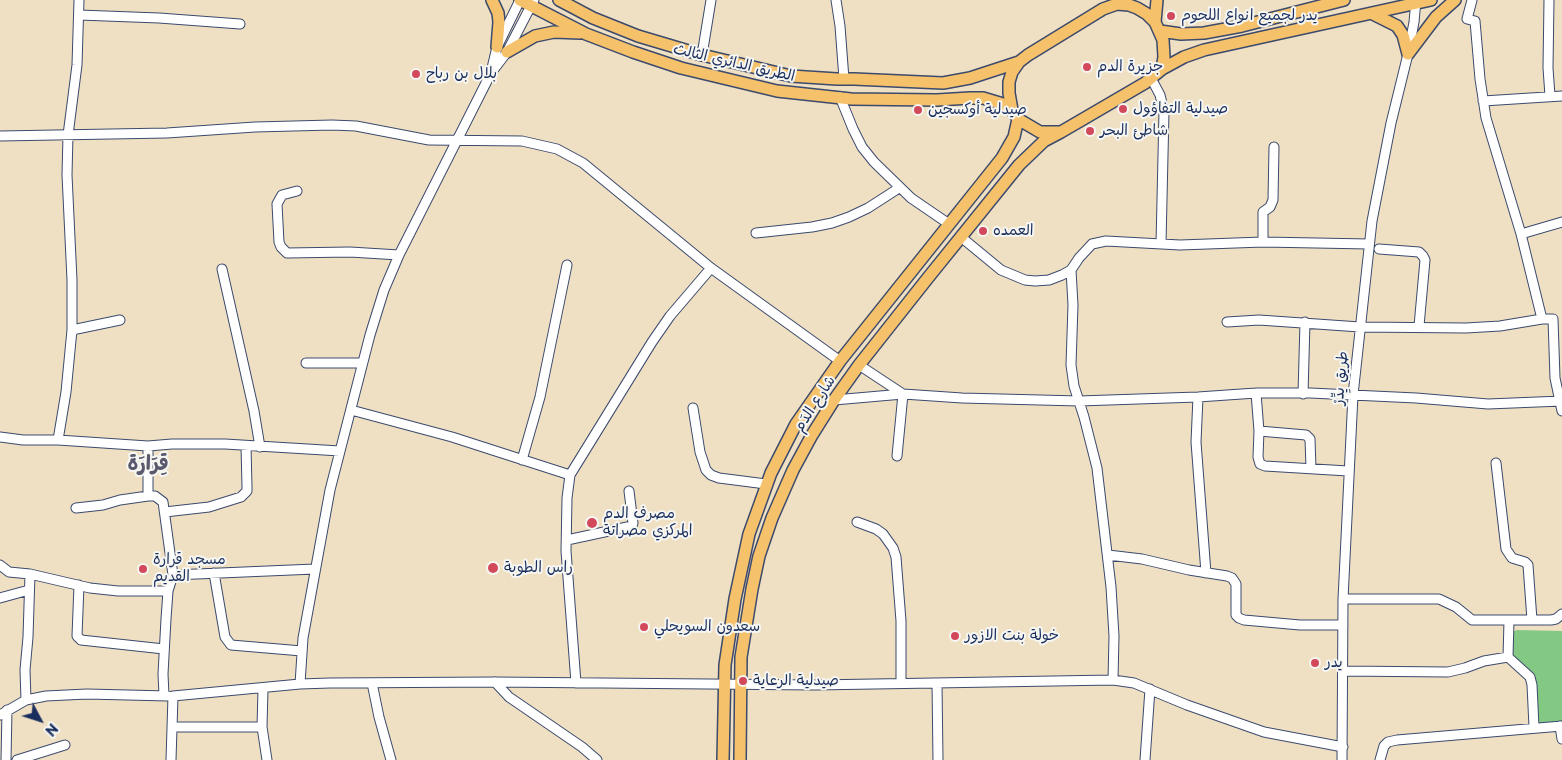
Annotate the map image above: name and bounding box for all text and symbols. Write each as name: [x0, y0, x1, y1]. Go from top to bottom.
place label: يدر لجميع انواع اللحوم: [1181, 7, 1318, 25]
marker: يدر لجميع انواع اللحوم: [1165, 10, 1177, 22]
street label: الطريق الدائري الثالث: [671, 40, 797, 86]
place label: جزيرة الدم: [1097, 58, 1163, 76]
marker: جزيرة الدم: [1081, 61, 1093, 73]
place label: بلال بن رباح: [426, 65, 497, 83]
marker: بلال بن رباح: [410, 68, 422, 80]
place label: صيدلية التفاؤول: [1133, 100, 1228, 118]
place label: صيدلية أوكسجين: [928, 101, 1027, 119]
marker: صيدلية التفاؤول: [1117, 103, 1129, 115]
marker: صيدلية أوكسجين: [912, 104, 924, 116]
place label: شاطئ البحر: [1100, 122, 1168, 140]
marker: شاطئ البحر: [1084, 125, 1096, 137]
place label: العمده: [993, 222, 1034, 240]
marker: العمده: [977, 225, 989, 237]
street label: طريق يِدِّرْ: [1330, 350, 1352, 406]
street label: شارع الدَم: [790, 373, 840, 435]
district label: قِرَارَة: [127, 452, 169, 476]
place label: مصرف الدم المركزي مصراتة: [603, 505, 692, 540]
marker: مصرف الدم المركزي مصراتة: [585, 516, 599, 530]
place label: مسجد قرارة القديم: [153, 551, 226, 586]
place label: راس الطوبة: [504, 559, 573, 577]
marker: راس الطوبة: [486, 561, 500, 575]
marker: مسجد قرارة القديم: [137, 563, 149, 575]
place label: سعدون السويحلي: [654, 618, 760, 636]
marker: سعدون السويحلي: [638, 621, 650, 633]
place label: خولة بنت الازور: [965, 627, 1059, 645]
marker: خولة بنت الازور: [949, 630, 961, 642]
place label: يدر: [1325, 654, 1343, 672]
marker: يدر: [1309, 657, 1321, 669]
place label: صيدلية الرعاية: [753, 672, 839, 690]
marker: صيدلية الرعاية: [737, 675, 749, 687]
north arrow: [15, 695, 65, 745]
text: N: [40, 719, 63, 741]

